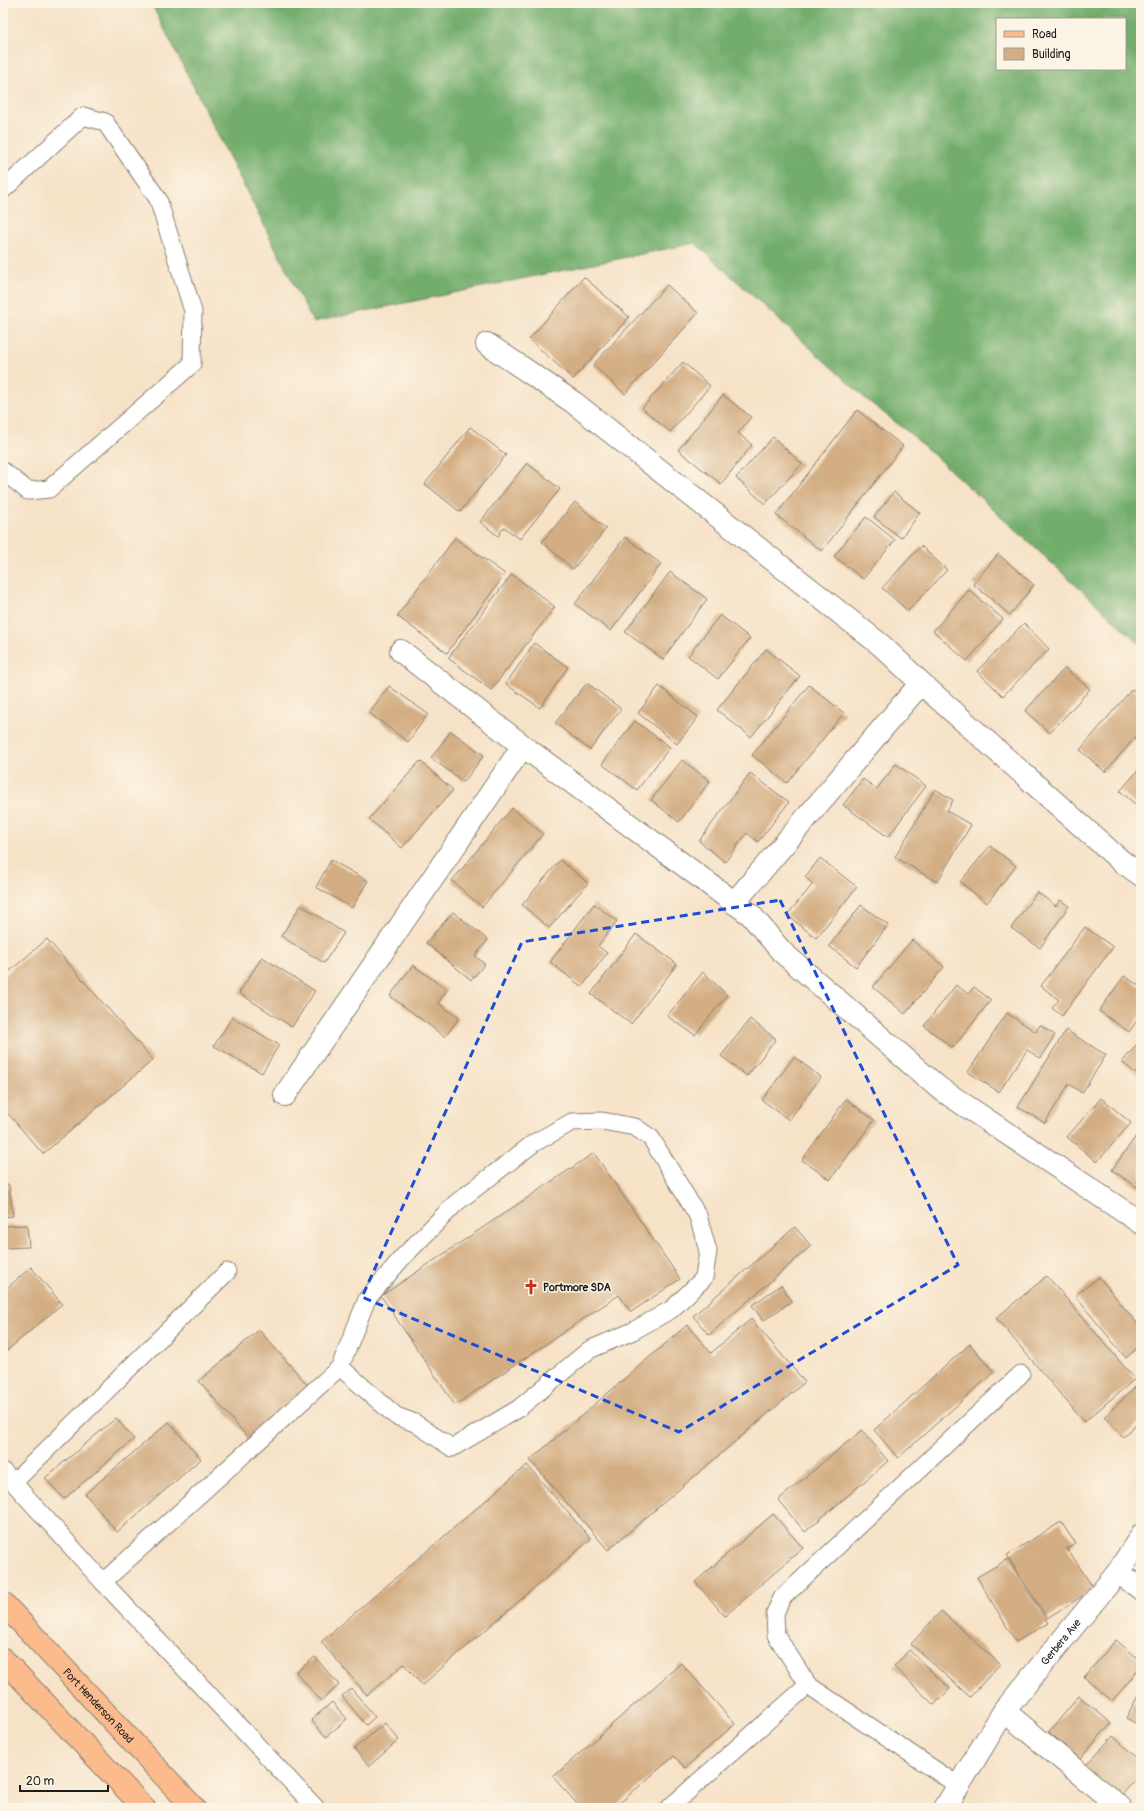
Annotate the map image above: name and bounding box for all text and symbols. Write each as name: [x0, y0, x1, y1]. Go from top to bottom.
legend: [996, 18, 1126, 70]
text: Road: [1032, 27, 1057, 42]
text: Building: [1032, 47, 1071, 62]
church icon: Portmore SDA: [522, 1278, 540, 1296]
place label: Portmore SDA: [543, 1281, 612, 1294]
street label: Gerbera Ave: [1038, 1616, 1084, 1668]
street label: Port Henderson Road: [60, 1666, 136, 1746]
scale bar: [20, 1767, 108, 1793]
text: 20 m: [26, 1774, 55, 1789]

